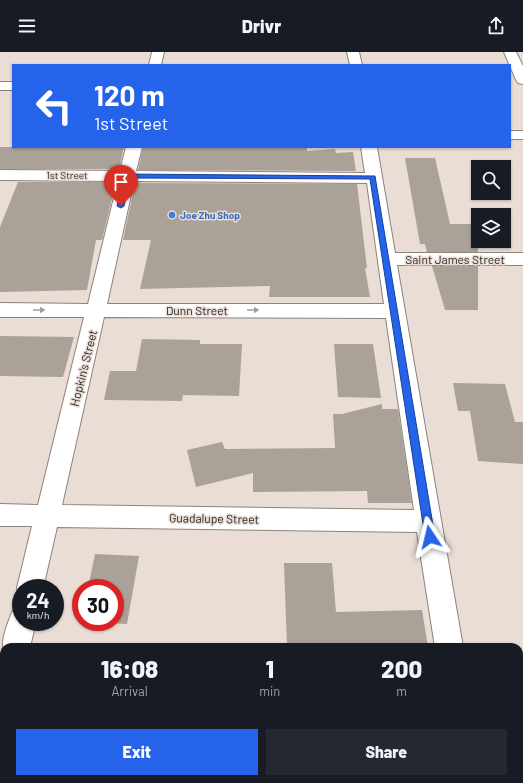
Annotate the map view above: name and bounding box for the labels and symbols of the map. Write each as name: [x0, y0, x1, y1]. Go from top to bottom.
pin: [104, 165, 138, 206]
street label: 1st Street: [46, 169, 88, 181]
place label: Joe Zhu Shop: [180, 209, 240, 221]
marker: Joe Zhu Shop: [167, 210, 177, 220]
street label: Saint James Street: [405, 252, 505, 266]
street label: Dunn Street: [166, 303, 228, 317]
one-way arrow: [33, 307, 46, 313]
one-way arrow: [247, 307, 260, 313]
street label: Hopkin's Street: [67, 328, 99, 408]
street label: Guadalupe Street: [169, 510, 259, 526]
position arrow: [409, 516, 451, 558]
speed limit sign: 30: [72, 579, 124, 631]

